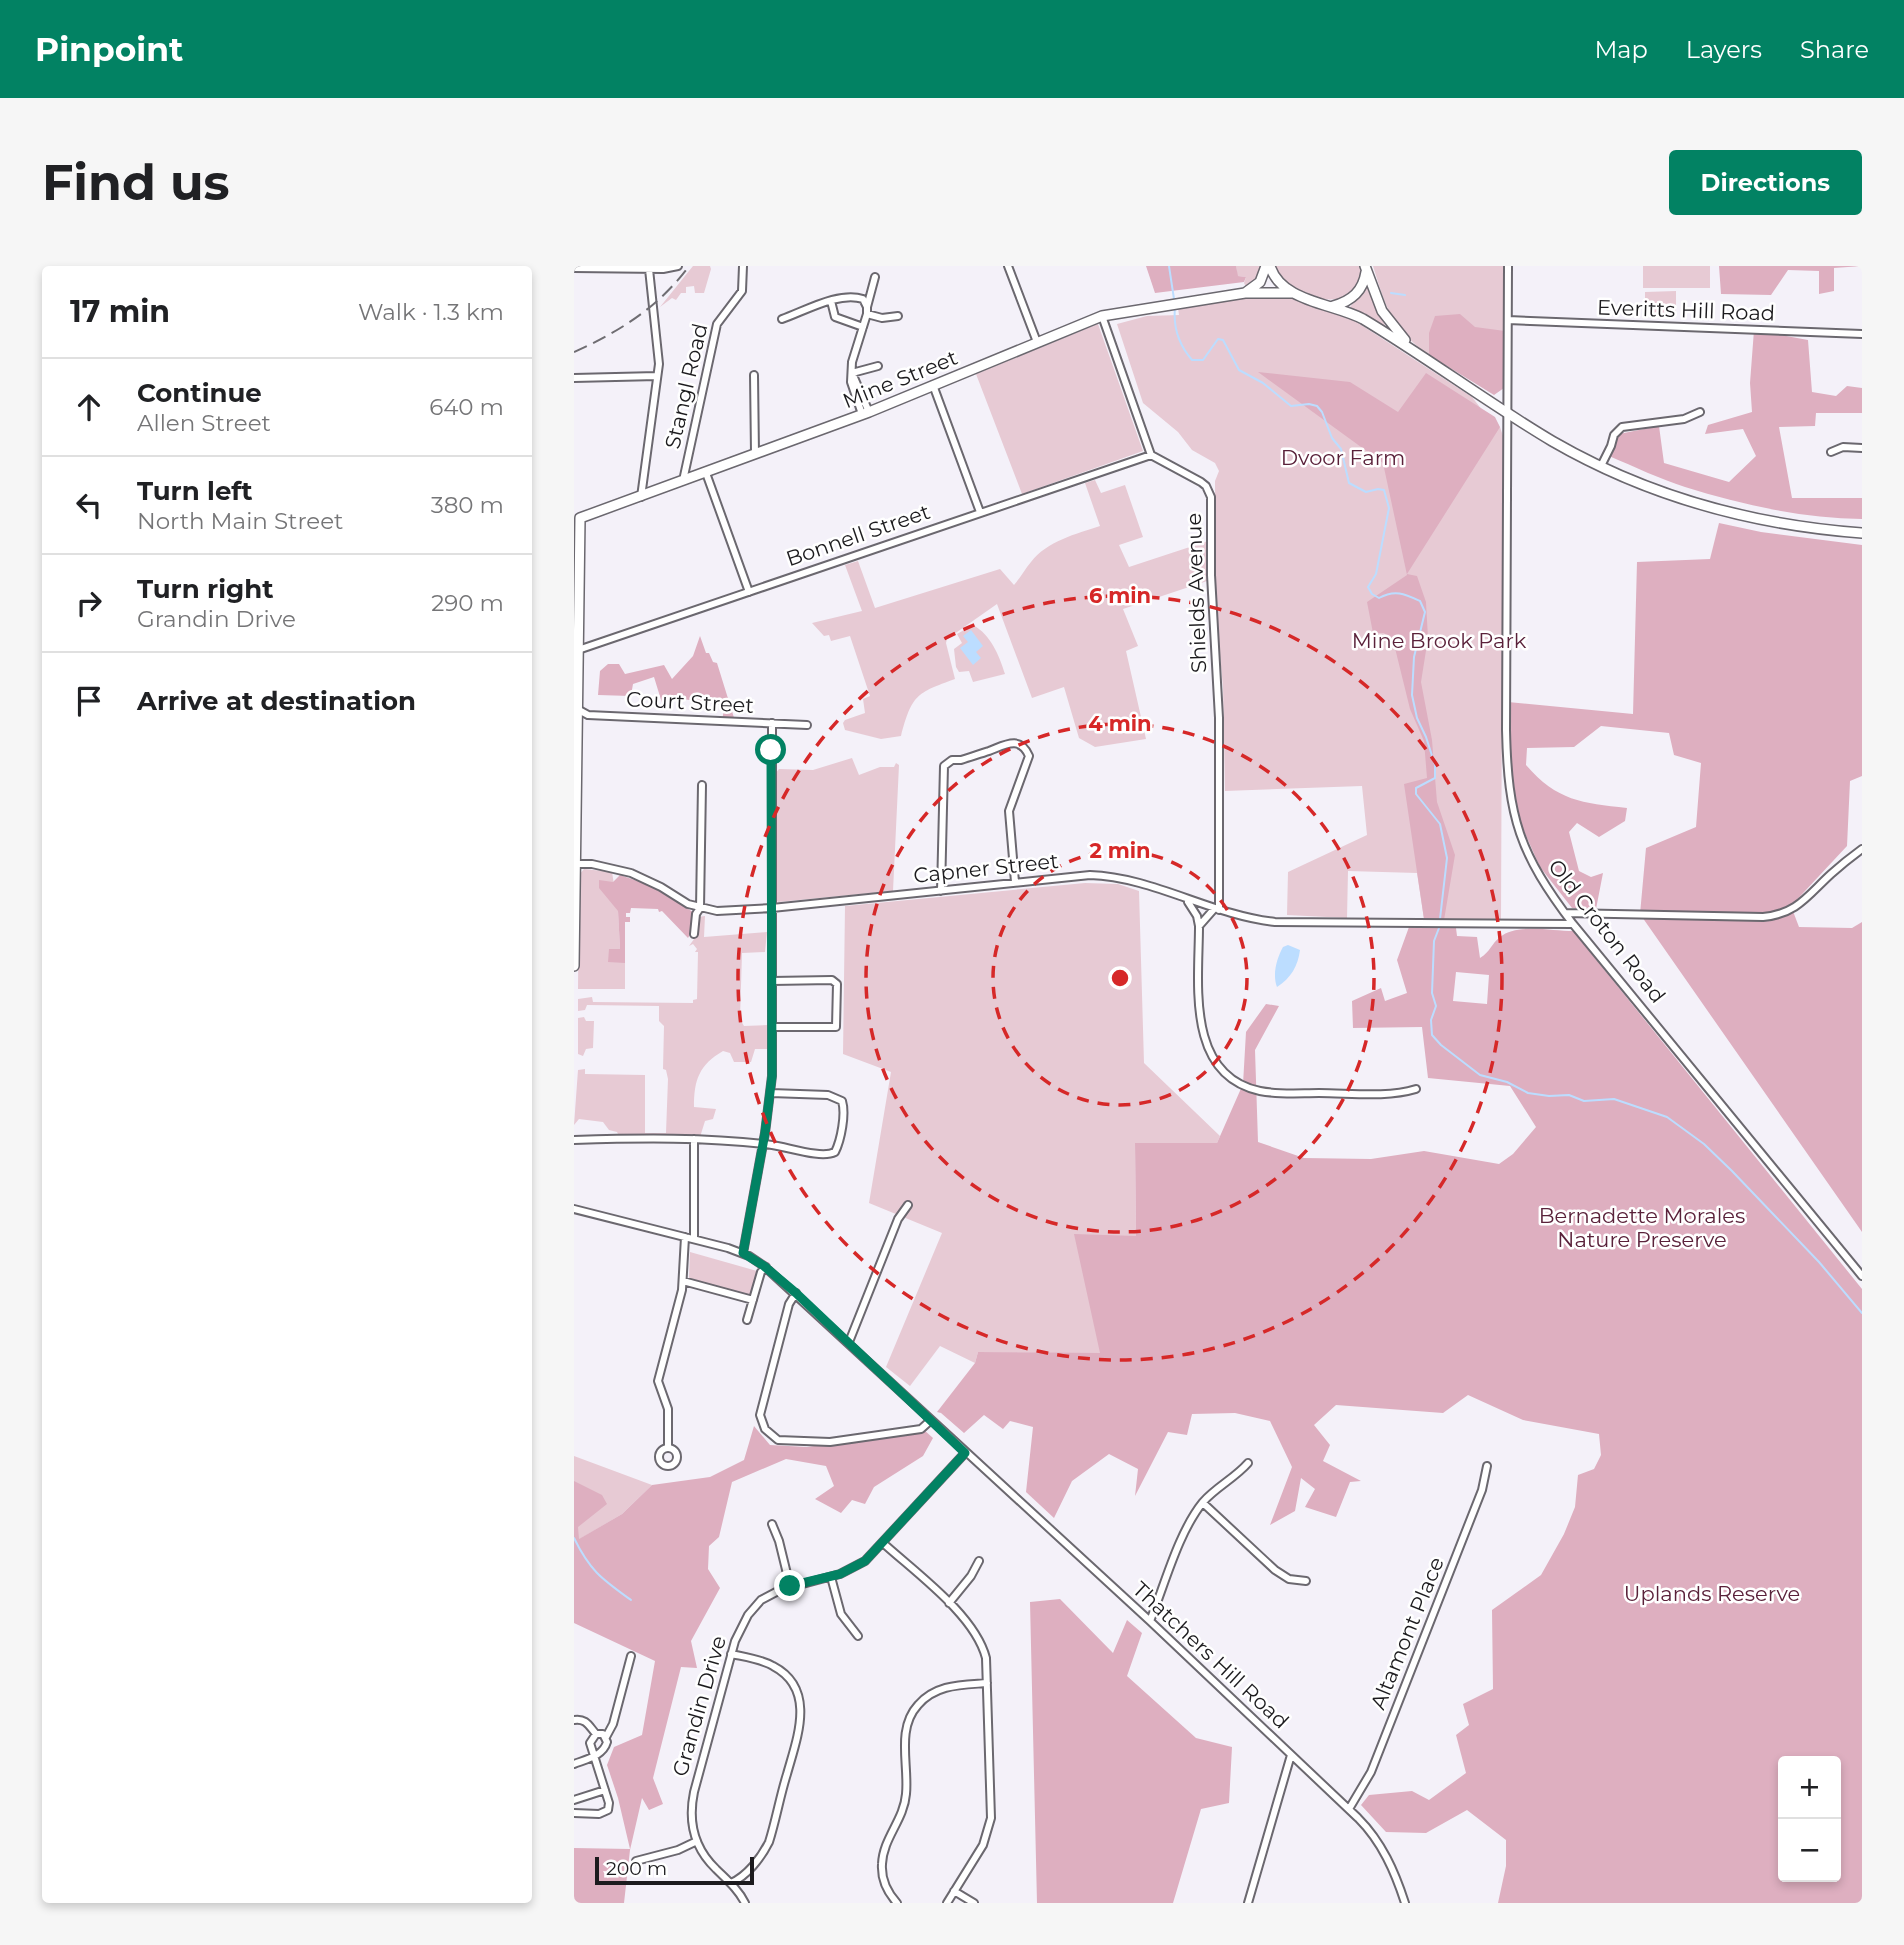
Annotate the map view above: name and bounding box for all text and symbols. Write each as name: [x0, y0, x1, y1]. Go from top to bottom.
text: Pinpoint: [35, 29, 183, 69]
text: Map: [1594, 35, 1648, 64]
text: Layers: [1686, 35, 1762, 64]
text: Share: [1800, 35, 1869, 64]
button: Directions: [1669, 150, 1862, 215]
text: Find us: [42, 153, 230, 212]
text: 17 min: [70, 293, 170, 330]
street label: Everitts Hill Road: [1597, 294, 1775, 326]
text: Walk · 1.3 km: [358, 298, 504, 326]
street label: Stangl Road: [659, 321, 713, 451]
street label: Mine Street: [839, 345, 961, 413]
text: Continue: [137, 377, 262, 409]
icon: ahead: [70, 388, 108, 426]
text: 640 m: [429, 393, 504, 421]
text: Allen Street: [137, 409, 271, 437]
park label: Dvoor Farm: [1281, 445, 1405, 470]
text: Turn left: [137, 475, 253, 507]
icon: left: [70, 486, 108, 524]
text: 380 m: [431, 491, 504, 519]
street label: Bonnell Street: [783, 499, 933, 571]
text: North Main Street: [137, 507, 343, 535]
street label: Shields Avenue: [1181, 512, 1211, 674]
text: Turn right: [137, 573, 273, 605]
text: 6 min: [1089, 583, 1151, 608]
icon: right: [70, 584, 108, 622]
text: 290 m: [431, 589, 504, 617]
text: Grandin Drive: [137, 605, 296, 633]
park label: Mine Brook Park: [1352, 628, 1527, 653]
icon: arrive: [70, 682, 108, 720]
text: Arrive at destination: [137, 685, 416, 717]
street label: Court Street: [625, 686, 755, 718]
text: 4 min: [1088, 711, 1152, 736]
route start: [755, 734, 786, 765]
text: 2 min: [1089, 838, 1151, 863]
street label: Capner Street: [912, 848, 1060, 888]
street label: Old Croton Road: [1543, 854, 1671, 1008]
centre of rings: [1108, 966, 1132, 990]
park label: Bernadette Morales Nature Preserve: [1539, 1203, 1745, 1252]
street label: Altamont Place: [1365, 1553, 1449, 1713]
route end: [774, 1570, 805, 1601]
street label: Thatchers Hill Road: [1128, 1576, 1294, 1734]
park label: Uplands Reserve: [1624, 1581, 1800, 1606]
street label: Grandin Drive: [667, 1633, 731, 1779]
map controls: [1778, 1756, 1841, 1882]
button: +: [1778, 1756, 1841, 1819]
button: −: [1778, 1819, 1841, 1882]
scale bar: [595, 1854, 754, 1886]
text: 200 m: [606, 1857, 667, 1880]

